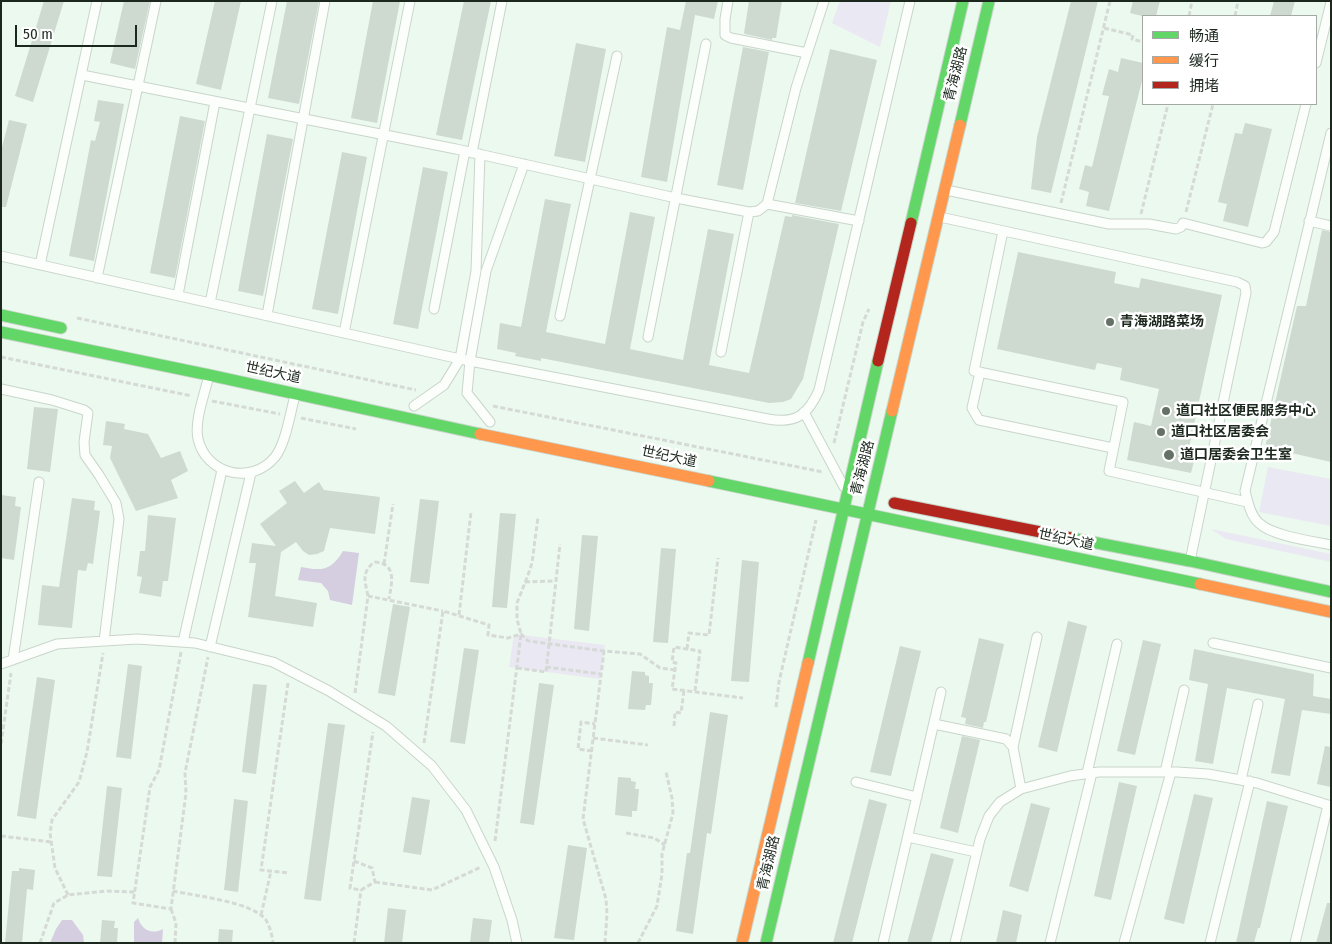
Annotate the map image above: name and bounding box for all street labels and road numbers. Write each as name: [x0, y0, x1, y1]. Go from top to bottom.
street label: 青海湖路: [941, 45, 971, 103]
street label: 世纪大道: [244, 359, 302, 387]
street label: 青海湖路: [848, 439, 878, 497]
street label: 世纪大道: [640, 443, 698, 471]
street label: 世纪大道: [1037, 526, 1095, 554]
street label: 青海湖路: [755, 834, 783, 892]

